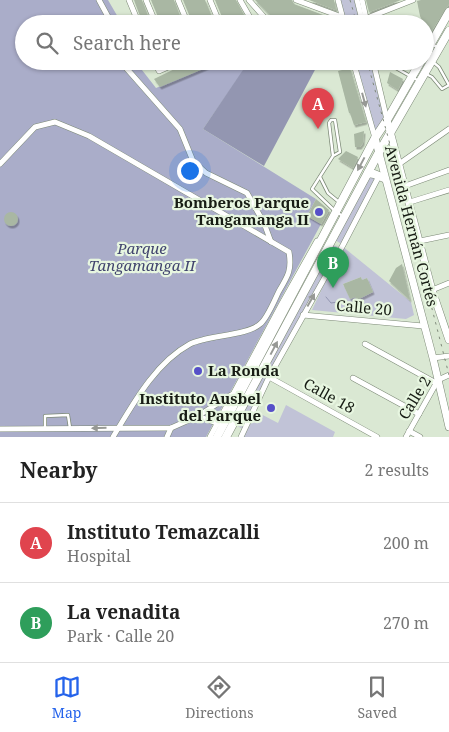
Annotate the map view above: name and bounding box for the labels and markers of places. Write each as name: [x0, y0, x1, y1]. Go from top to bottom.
pin: A: [302, 88, 334, 129]
place label: Bomberos Parque Tangamanga II: [174, 192, 309, 229]
marker: Bomberos Parque Tangamanga II: [313, 206, 325, 218]
pin: B: [317, 247, 349, 288]
place label: La Ronda: [208, 360, 279, 380]
marker: La Ronda: [192, 365, 204, 377]
place label: Instituto Ausbel del Parque: [139, 388, 262, 425]
marker: Instituto Ausbel del Parque: [265, 402, 277, 414]

